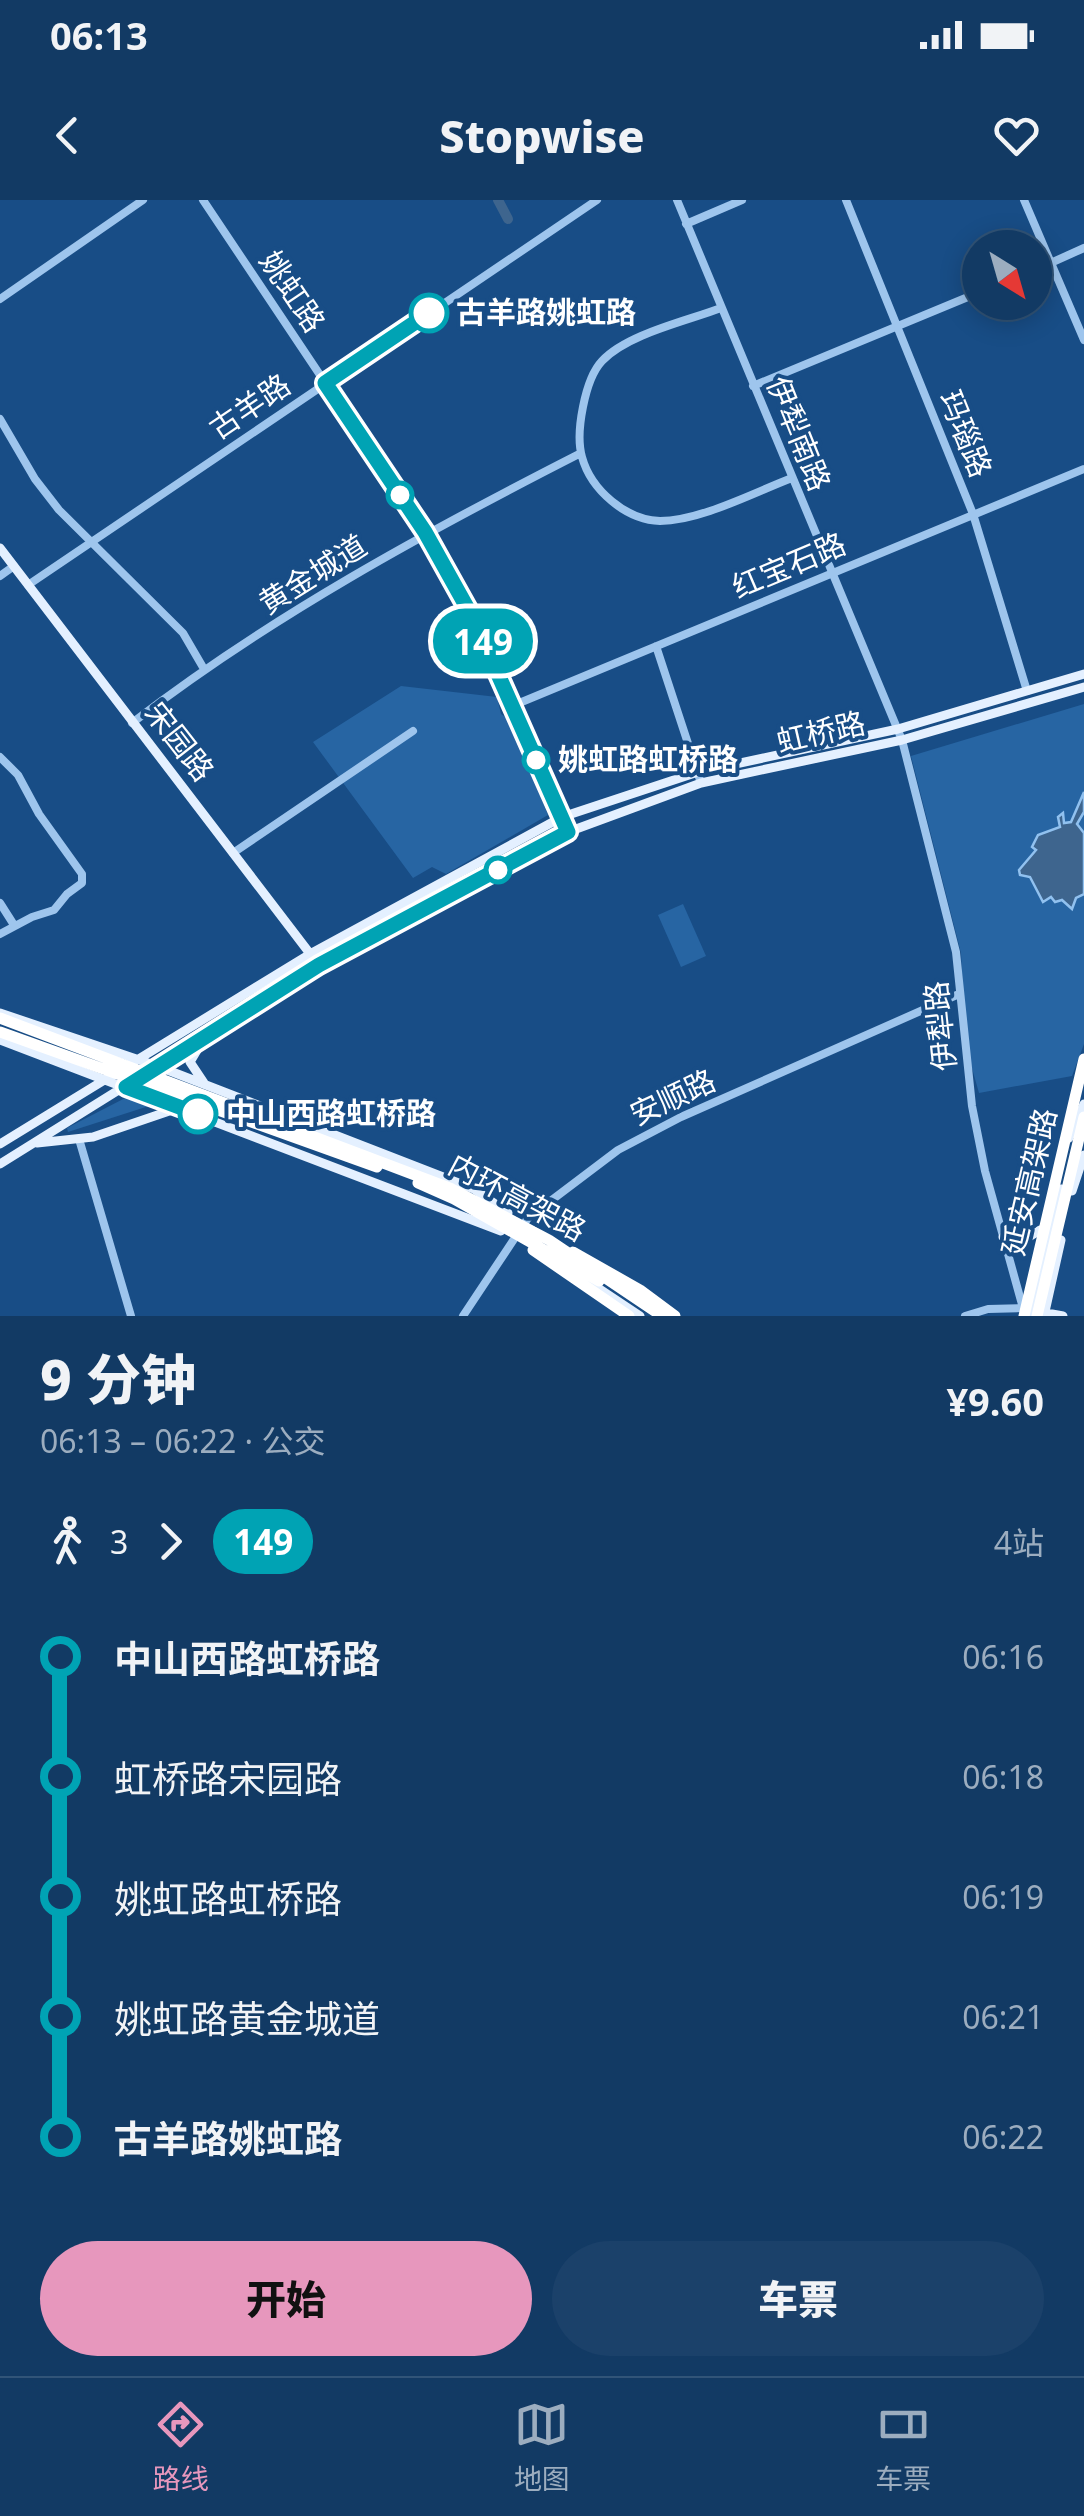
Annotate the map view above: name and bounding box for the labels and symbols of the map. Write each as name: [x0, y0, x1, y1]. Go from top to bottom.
north arrow: [962, 230, 1052, 320]
street label: 姚虹路: [251, 242, 335, 340]
place label: 古羊路姚虹路: [456, 291, 636, 332]
marker: 古羊路姚虹路: [410, 294, 448, 332]
street label: 古羊路: [200, 364, 298, 448]
street label: 伊犁南路: [758, 370, 841, 497]
street label: 玛瑙路: [931, 384, 1002, 483]
unlabelled marker: [387, 482, 413, 508]
street label: 红宝石路: [725, 522, 852, 607]
street label: 黄金城道: [250, 525, 374, 623]
line badge: 149: [426, 608, 540, 674]
street label: 宋园路: [136, 693, 224, 789]
street label: 虹桥路: [772, 701, 869, 762]
place label: 姚虹路虹桥路: [558, 738, 738, 779]
marker: 姚虹路虹桥路: [523, 747, 549, 773]
unlabelled marker: [485, 857, 511, 883]
street label: 伊犁路: [914, 979, 965, 1073]
street label: 安顺路: [623, 1059, 722, 1134]
place label: 中山西路虹桥路: [226, 1092, 436, 1133]
marker: 中山西路虹桥路: [179, 1095, 217, 1133]
street label: 延安高架路: [992, 1104, 1065, 1259]
street label: 内环高架路: [442, 1143, 594, 1250]

